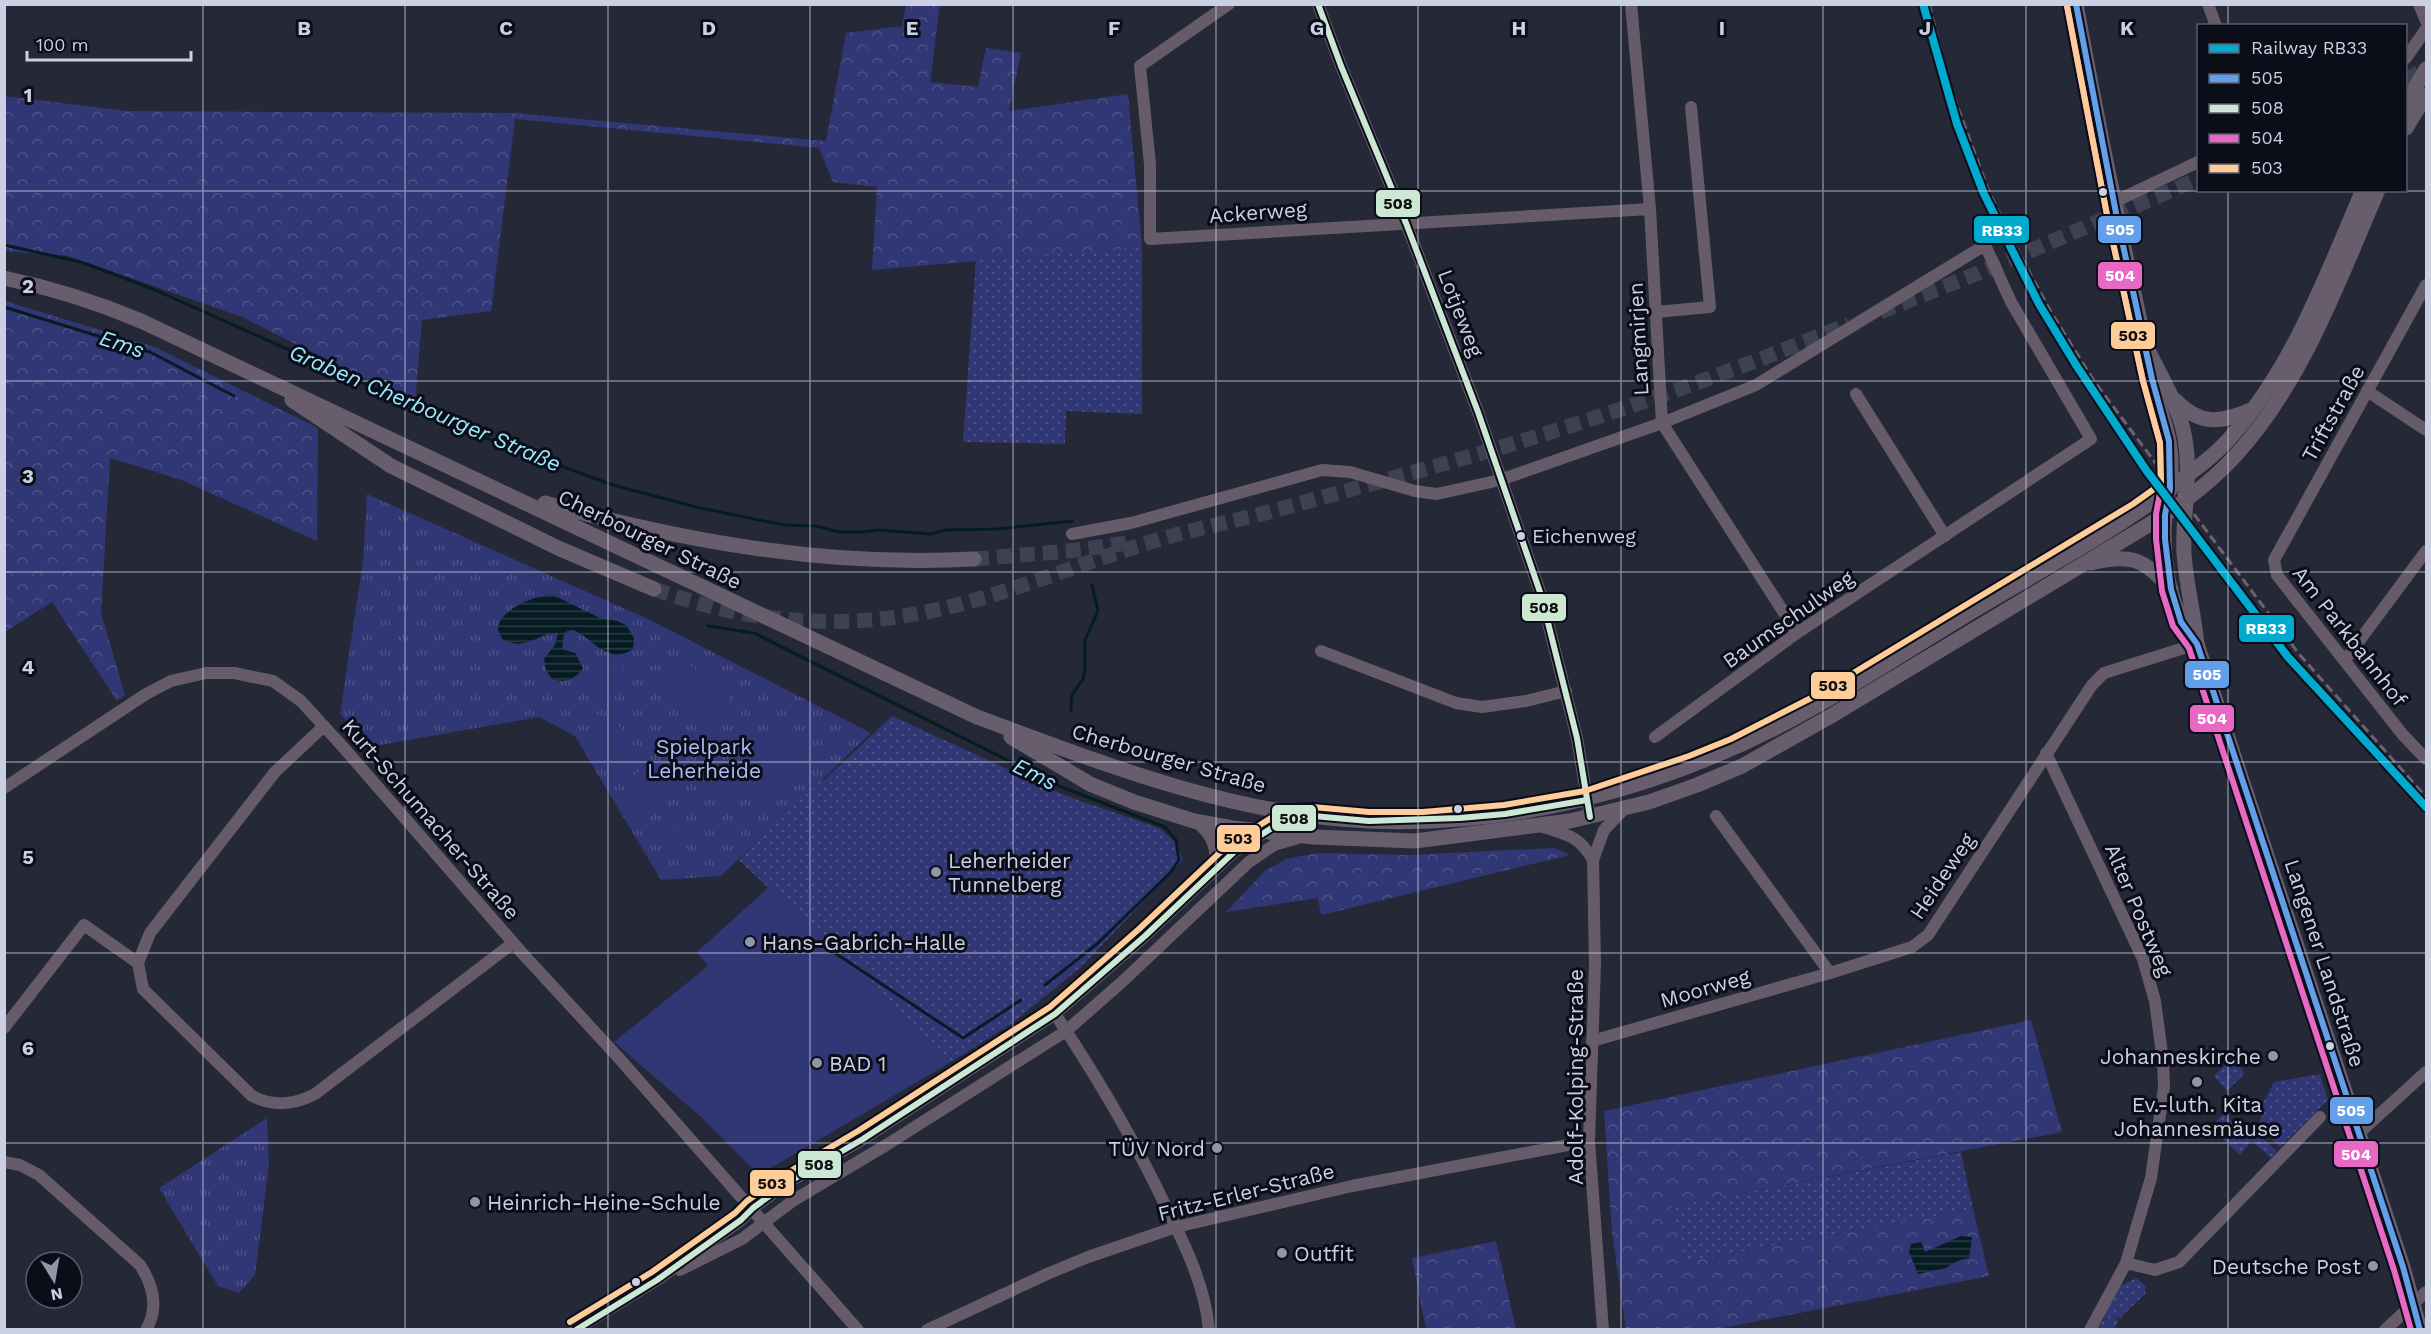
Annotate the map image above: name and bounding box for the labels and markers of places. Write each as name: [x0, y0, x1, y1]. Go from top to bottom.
unlabelled marker: [2097, 186, 2109, 198]
place label: Eichenweg: [1532, 524, 1636, 548]
marker: Eichenweg: [1515, 530, 1527, 542]
unlabelled marker: [1452, 803, 1464, 815]
place label: Leherheider Tunnelberg: [948, 848, 1071, 897]
marker: Leherheider Tunnelberg: [929, 865, 943, 879]
place label: Hans-Gabrich-Halle: [762, 930, 966, 955]
marker: Hans-Gabrich-Halle: [743, 935, 757, 949]
unlabelled marker: [2324, 1040, 2336, 1052]
place label: Johanneskirche: [2100, 1044, 2261, 1069]
marker: Johanneskirche: [2266, 1049, 2280, 1063]
place label: BAD 1: [829, 1051, 886, 1076]
marker: BAD 1: [810, 1056, 824, 1070]
marker: Ev.-luth. Kita Johannesmäuse: [2190, 1075, 2204, 1089]
place label: Ev.-luth. Kita Johannesmäuse: [2114, 1092, 2280, 1141]
place label: TÜV Nord: [1108, 1136, 1205, 1161]
marker: TÜV Nord: [1210, 1141, 1224, 1155]
place label: Heinrich-Heine-Schule: [487, 1190, 721, 1215]
marker: Heinrich-Heine-Schule: [468, 1195, 482, 1209]
place label: Outfit: [1294, 1241, 1354, 1266]
marker: Outfit: [1275, 1246, 1289, 1260]
place label: Deutsche Post: [2212, 1254, 2361, 1279]
marker: Deutsche Post: [2366, 1259, 2380, 1273]
unlabelled marker: [630, 1276, 642, 1288]

